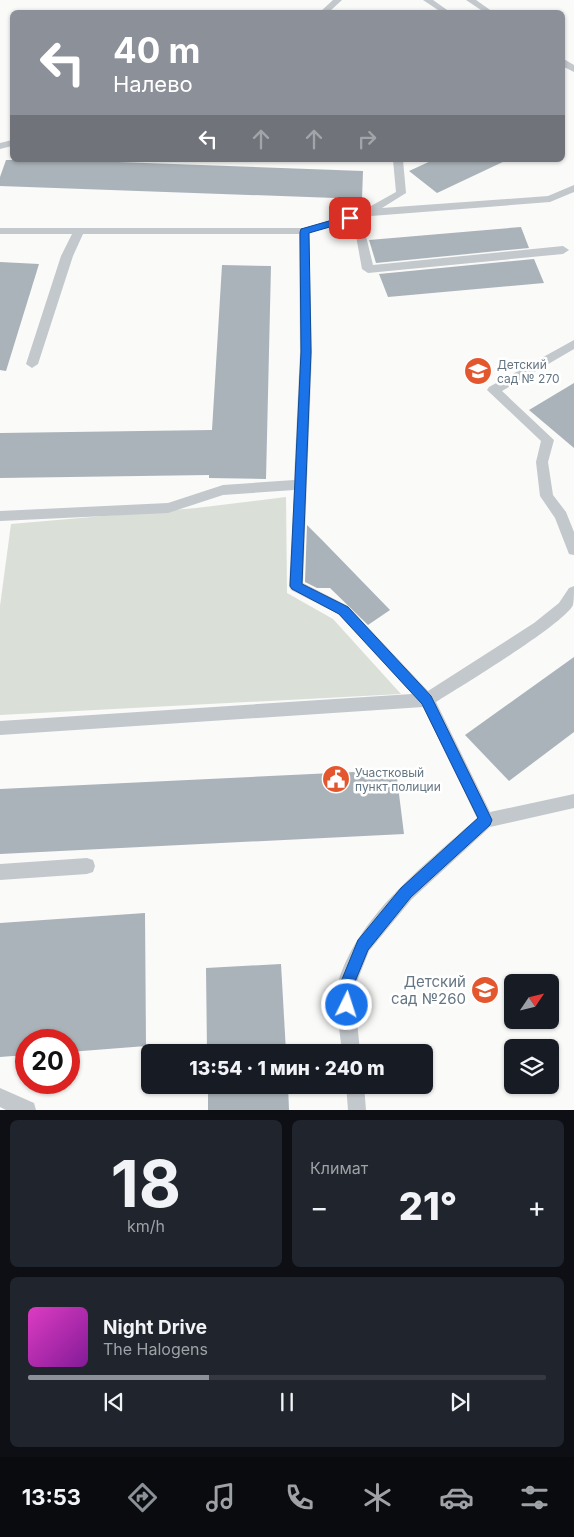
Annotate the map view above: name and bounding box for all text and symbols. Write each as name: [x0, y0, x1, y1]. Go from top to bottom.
text: 40 m: [113, 29, 201, 71]
icon: left: [30, 30, 95, 95]
text: Налево: [113, 71, 193, 97]
icon: left: [194, 125, 222, 153]
icon: ahead: [247, 125, 275, 153]
icon: ahead: [300, 125, 328, 153]
icon: right: [353, 125, 381, 153]
pin: [329, 197, 371, 239]
icon: arrive: [336, 204, 364, 232]
school or university icon: Детский сад № 270: [463, 356, 493, 386]
place label: Детский сад № 270: [497, 357, 560, 386]
public building icon: Участковый пункт полиции: [321, 764, 351, 794]
place label: Участковый пункт полиции: [355, 765, 441, 794]
place label: Детский сад №260: [391, 972, 466, 1008]
north arrow: [504, 974, 559, 1029]
map controls: [504, 974, 559, 1094]
school or university icon: Детский сад №260: [470, 975, 500, 1005]
position arrow: [320, 978, 372, 1030]
speed limit sign: 20: [15, 1029, 80, 1094]
button: layers: [504, 1039, 559, 1094]
text: 13:54 · 1 мин · 240 m: [189, 1057, 385, 1080]
text: 18: [111, 1144, 181, 1223]
text: Климат: [310, 1158, 368, 1178]
text: 21°: [399, 1183, 457, 1229]
text: −: [310, 1190, 329, 1224]
text: +: [527, 1190, 546, 1224]
text: km/h: [127, 1216, 165, 1236]
text: Night Drive: [103, 1316, 207, 1339]
text: The Halogens: [103, 1339, 208, 1359]
icon: previous: [100, 1388, 128, 1416]
icon: pause: [273, 1388, 301, 1416]
icon: next: [446, 1388, 474, 1416]
icon: directions: [125, 1480, 160, 1515]
icon: music: [203, 1480, 238, 1515]
icon: phone: [282, 1480, 317, 1515]
icon: climate: [360, 1480, 395, 1515]
icon: car: [439, 1480, 474, 1515]
icon: filters: [517, 1480, 552, 1515]
text: 13:53: [22, 1484, 81, 1510]

